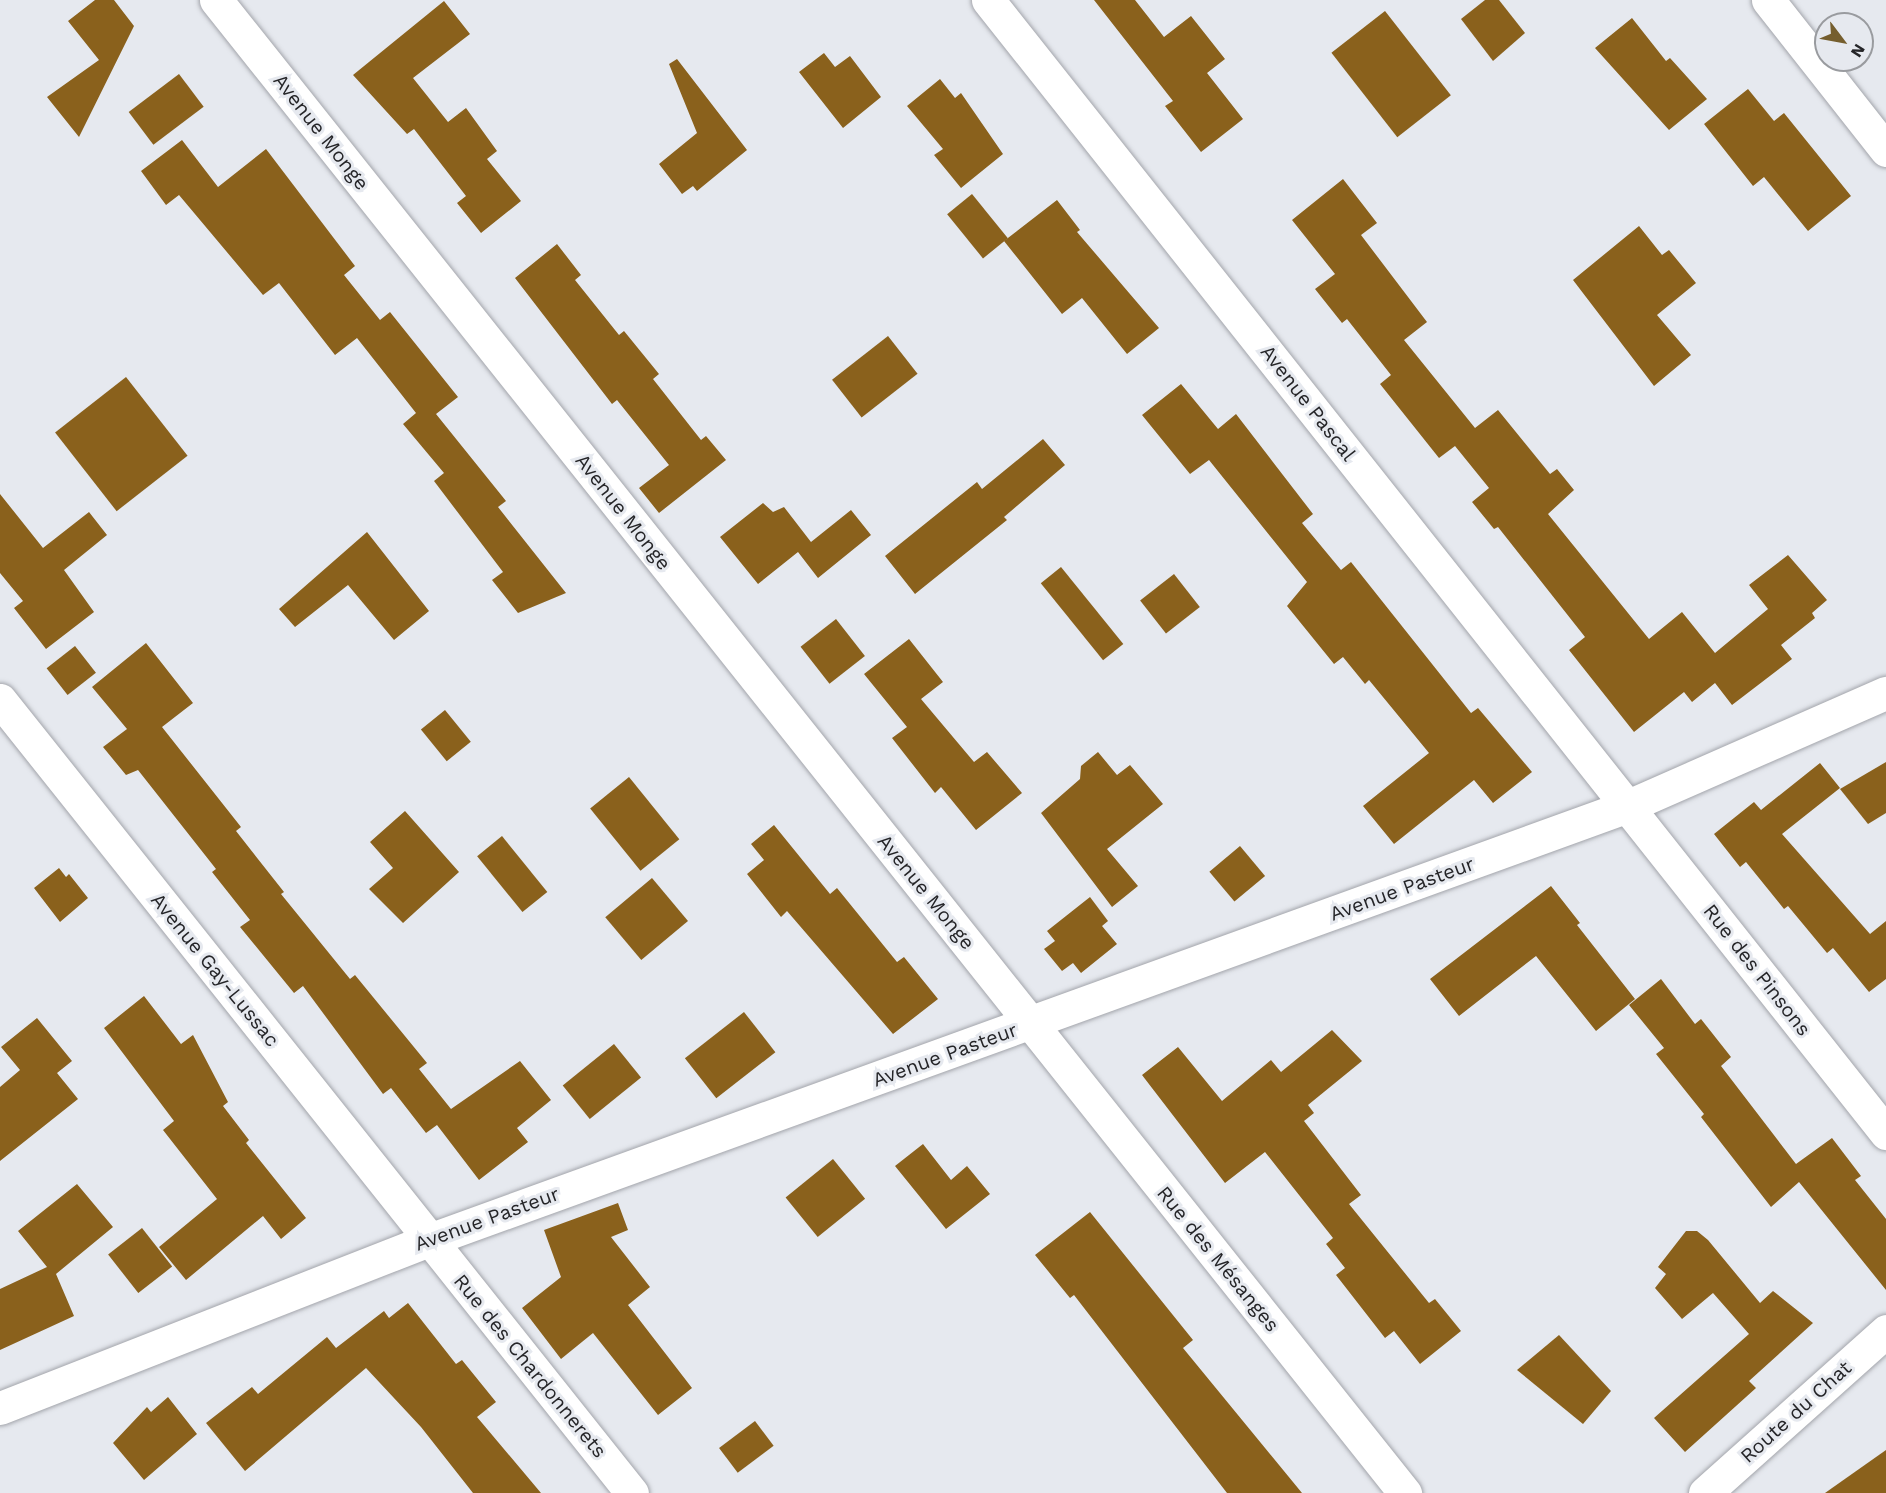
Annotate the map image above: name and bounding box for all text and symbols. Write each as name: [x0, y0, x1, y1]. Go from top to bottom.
north arrow: [1814, 12, 1874, 72]
text: N: [1847, 41, 1869, 61]
street label: Avenue Monge: [268, 69, 374, 195]
street label: Avenue Pascal: [1255, 340, 1361, 466]
street label: Avenue Monge: [570, 449, 676, 575]
street label: Avenue Monge: [872, 830, 980, 954]
street label: Avenue Pasteur: [1326, 852, 1478, 926]
street label: Avenue Gay-Lussac: [146, 888, 284, 1052]
street label: Rue des Pinsons: [1698, 899, 1816, 1041]
street label: Avenue Pasteur: [869, 1018, 1021, 1092]
street label: Rue des Mésanges: [1152, 1181, 1284, 1337]
street label: Avenue Pasteur: [411, 1182, 563, 1256]
street label: Rue des Chardonnerets: [449, 1269, 611, 1463]
street label: Route du Chat: [1736, 1356, 1856, 1468]

